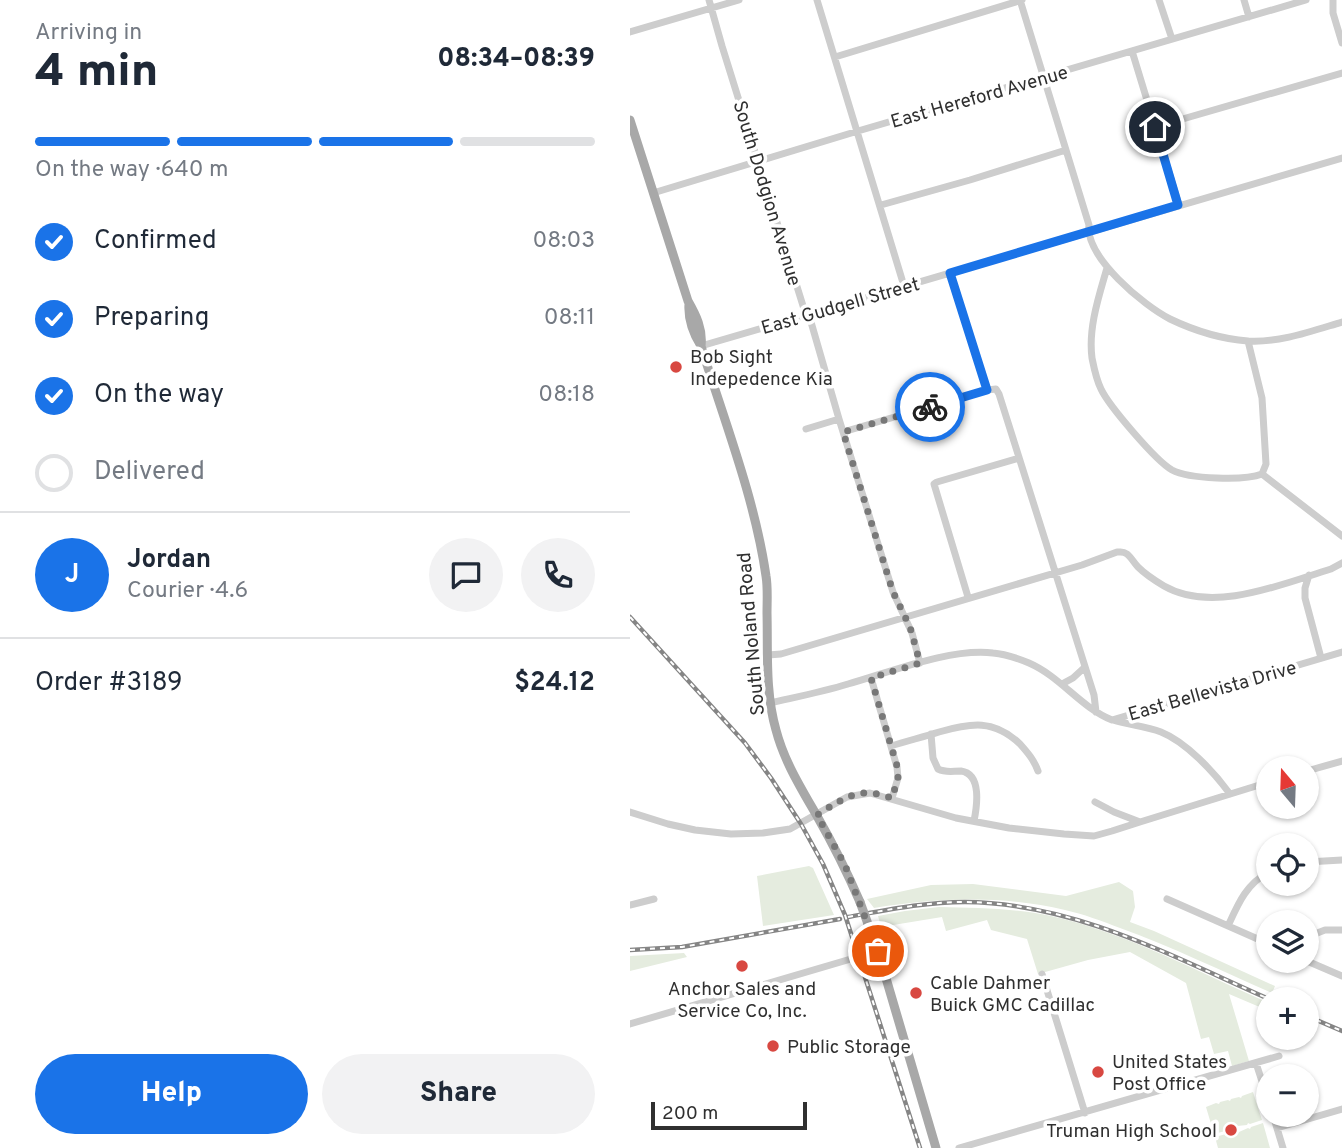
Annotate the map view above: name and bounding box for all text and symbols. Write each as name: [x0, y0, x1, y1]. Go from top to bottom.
text: Arriving in: [35, 19, 142, 48]
text: 08:34–08:39: [437, 43, 595, 76]
text: 4 min: [35, 44, 159, 103]
street label: East Hereford Avenue: [888, 61, 1071, 135]
pin: [1125, 97, 1185, 157]
street label: South Dodgion Avenue: [726, 98, 806, 289]
icon: home: [1136, 108, 1174, 146]
text: On the way · 640 m: [35, 156, 228, 185]
icon: check: [35, 223, 73, 261]
text: Confirmed: [94, 225, 217, 258]
text: 08:03: [532, 227, 595, 256]
street label: East Gudgell Street: [759, 273, 922, 341]
icon: check: [35, 300, 73, 338]
text: Preparing: [94, 302, 209, 335]
text: 08:11: [544, 304, 595, 333]
place label: Bob Sight Indepedence Kia: [690, 346, 833, 392]
marker: Bob Sight Indepedence Kia: [668, 359, 684, 375]
courier: [895, 372, 965, 442]
icon: check: [35, 377, 73, 415]
text: On the way: [94, 379, 224, 412]
text: 08:18: [538, 381, 595, 410]
icon: bike: [911, 388, 949, 426]
text: Delivered: [94, 456, 205, 489]
button: chat: [429, 538, 503, 612]
button: phone: [521, 538, 595, 612]
text: Jordan: [127, 544, 211, 577]
street label: South Noland Road: [733, 551, 771, 716]
text: J: [65, 559, 79, 592]
text: Courier · 4.6: [127, 577, 248, 606]
street label: East Bellevista Drive: [1126, 656, 1300, 727]
text: Order #3189: [35, 667, 183, 700]
text: $24.12: [514, 667, 595, 700]
north arrow: [1256, 756, 1320, 819]
map controls: [1256, 756, 1319, 1127]
button: locate: [1256, 833, 1319, 896]
button: layers: [1256, 910, 1319, 973]
pin: [848, 921, 908, 981]
icon: bag: [859, 932, 897, 970]
marker: Anchor Sales and Service Co, Inc.: [734, 958, 750, 974]
place label: Cable Dahmer Buick GMC Cadillac: [930, 972, 1095, 1018]
place label: Anchor Sales and Service Co, Inc.: [668, 978, 816, 1024]
marker: Cable Dahmer Buick GMC Cadillac: [908, 985, 924, 1001]
button: +: [1256, 987, 1319, 1050]
place label: Public Storage: [787, 1036, 911, 1060]
marker: Public Storage: [765, 1038, 781, 1054]
place label: United States Post Office: [1112, 1051, 1227, 1097]
button: Help: [35, 1054, 308, 1134]
button: Share: [322, 1054, 595, 1134]
marker: United States Post Office: [1090, 1064, 1106, 1080]
button: −: [1256, 1064, 1319, 1127]
scale bar: [651, 1099, 807, 1131]
text: 200 m: [662, 1102, 718, 1126]
place label: Truman High School: [1046, 1120, 1217, 1144]
marker: Truman High School: [1223, 1122, 1239, 1138]

